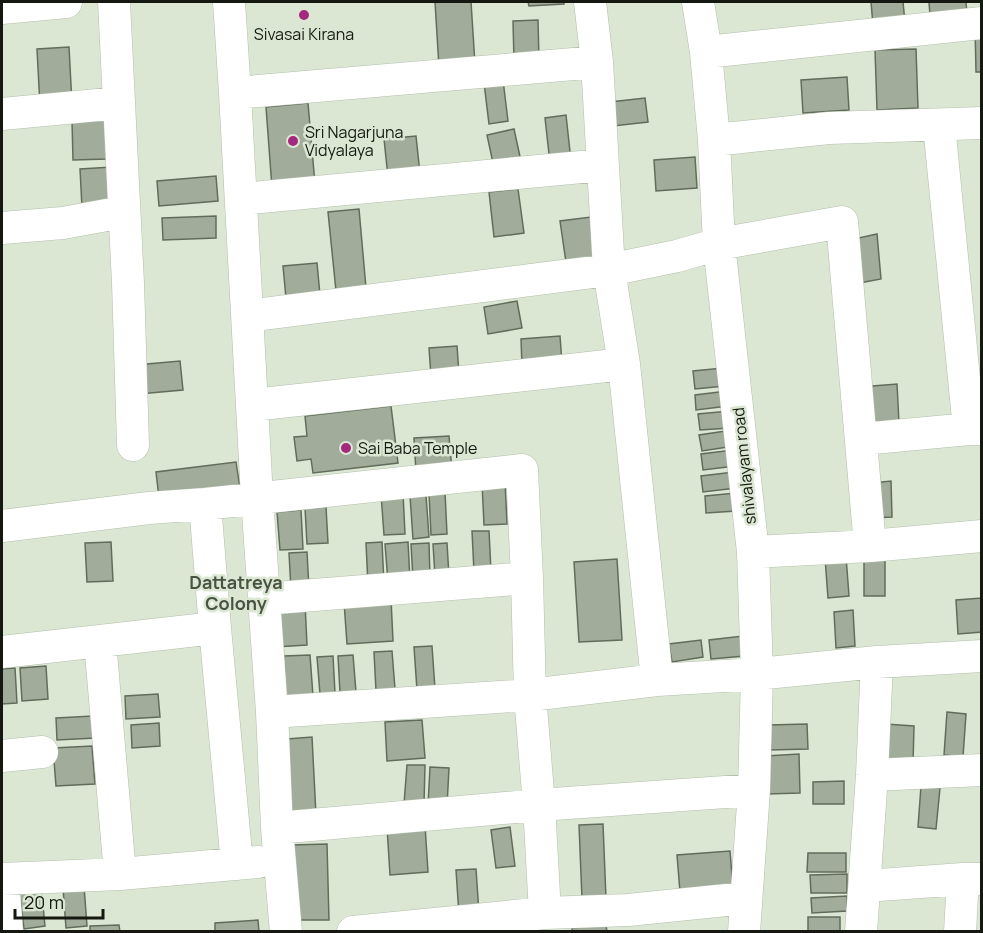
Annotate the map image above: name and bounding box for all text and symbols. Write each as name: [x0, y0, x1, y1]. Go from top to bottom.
marker: Sivasai Kirana: [297, 8, 311, 22]
place label: Sivasai Kirana: [254, 23, 354, 45]
place label: Sri Nagarjuna Vidyalaya: [305, 121, 403, 161]
marker: Sri Nagarjuna Vidyalaya: [286, 134, 300, 148]
street label: shivalayam road: [727, 406, 761, 526]
place label: Sai Baba Temple: [358, 437, 477, 459]
marker: Sai Baba Temple: [339, 441, 353, 455]
district label: Dattatreya Colony: [189, 570, 283, 615]
scale bar: [15, 882, 104, 920]
text: 20 m: [24, 890, 64, 914]

